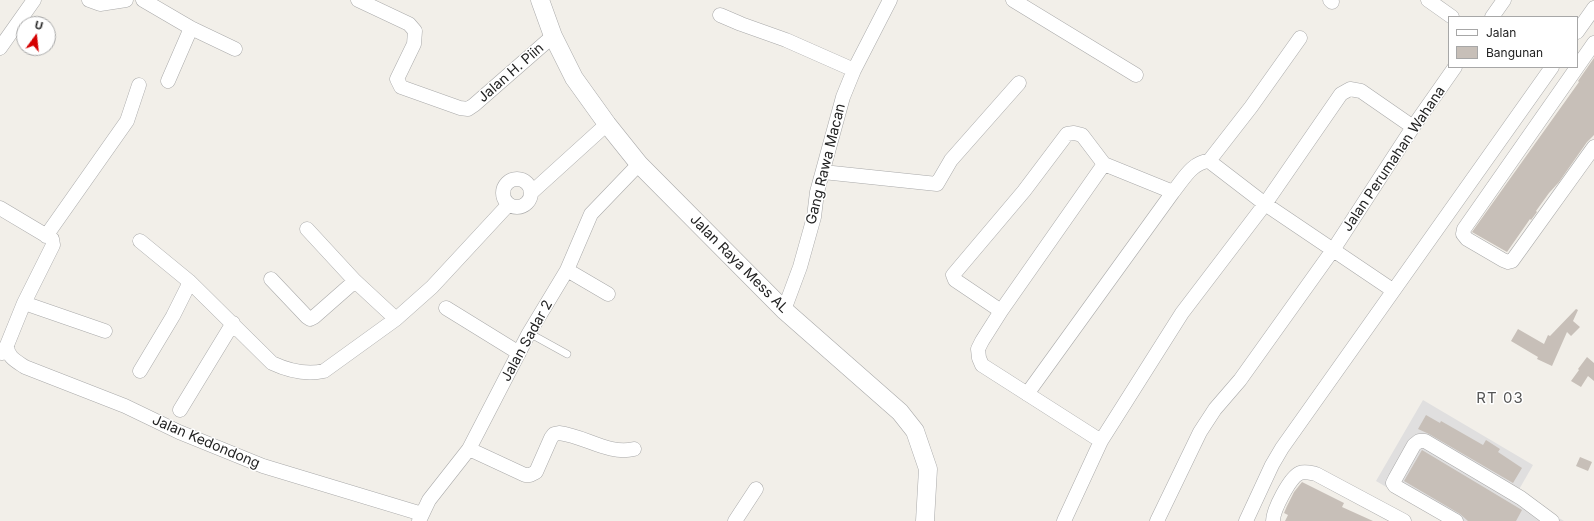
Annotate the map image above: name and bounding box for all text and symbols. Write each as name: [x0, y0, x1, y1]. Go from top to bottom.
north arrow: [16, 16, 56, 56]
legend: [1448, 16, 1578, 68]
text: U: [33, 18, 45, 33]
text: Jalan: [1486, 25, 1516, 40]
street label: Jalan H. Piin: [475, 40, 547, 106]
text: Bangunan: [1486, 45, 1543, 60]
street label: Jalan Perumahan Wahana: [1339, 83, 1449, 235]
street label: Gang Rawa Macan: [803, 102, 849, 226]
street label: Jalan Raya Mess AL: [686, 211, 792, 317]
street label: Jalan Sadar 2: [498, 297, 556, 385]
district label: RT 03: [1476, 389, 1524, 407]
street label: Jalan Kedondong: [150, 412, 262, 472]

